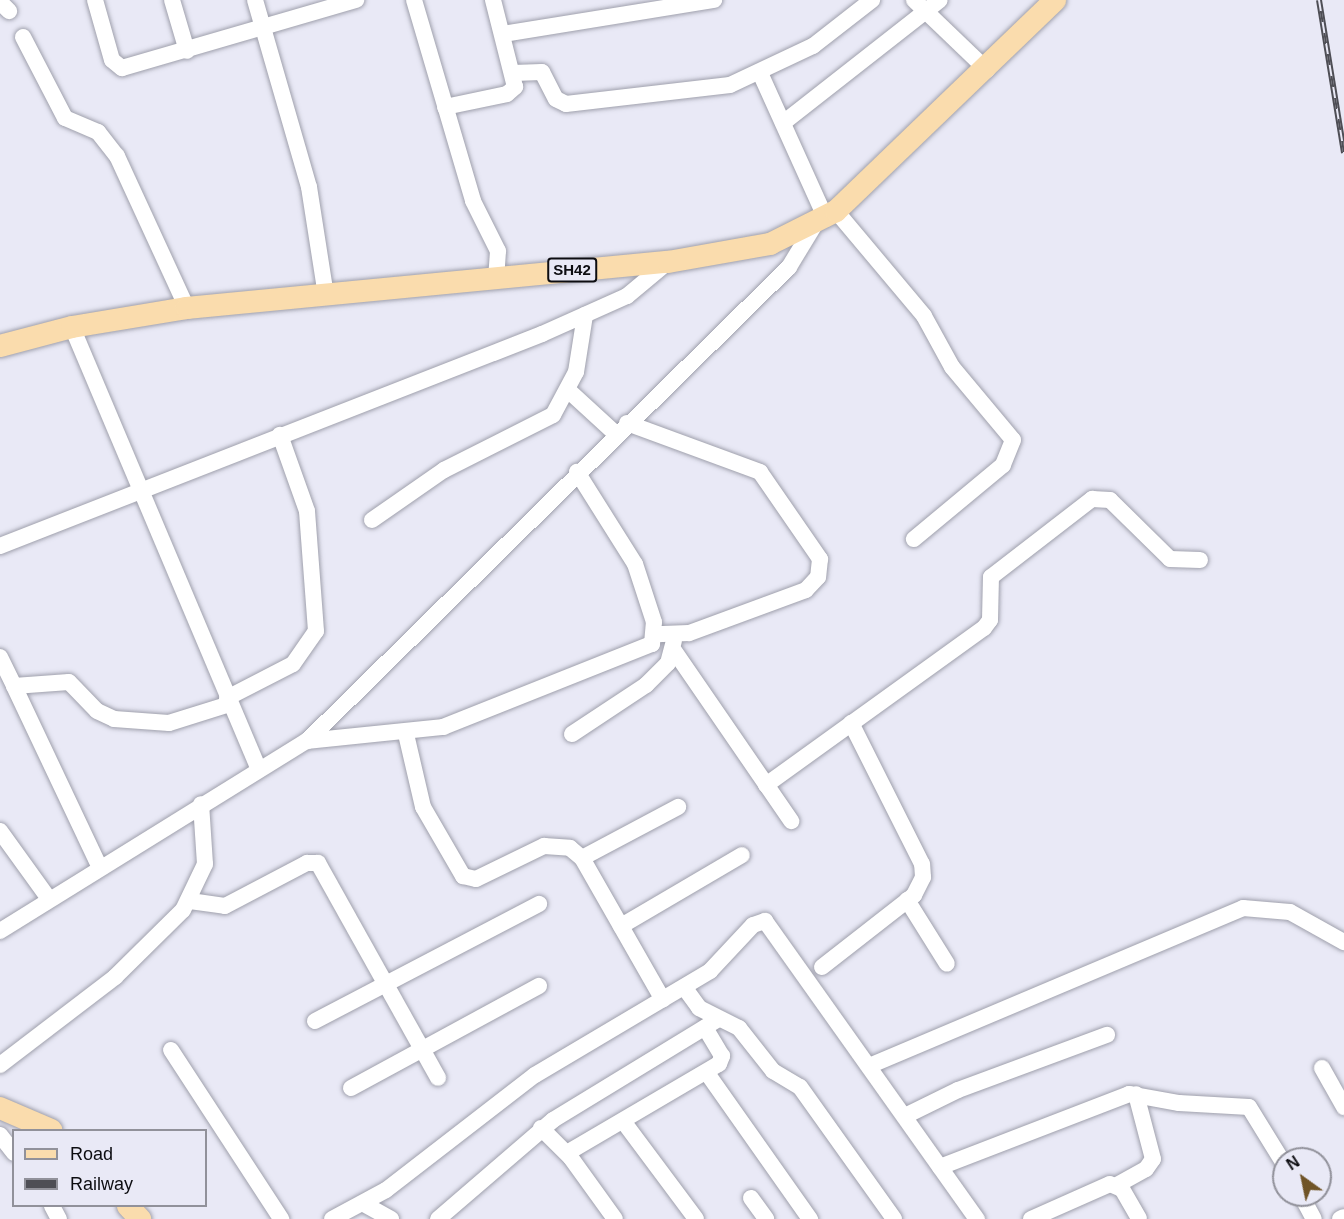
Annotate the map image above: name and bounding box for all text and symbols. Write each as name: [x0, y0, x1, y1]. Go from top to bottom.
road number: SH42: [546, 258, 598, 282]
legend: [12, 1129, 207, 1207]
text: Road: [70, 1144, 113, 1164]
north arrow: [1272, 1147, 1332, 1207]
text: N: [1284, 1153, 1302, 1173]
text: Railway: [70, 1174, 133, 1194]

